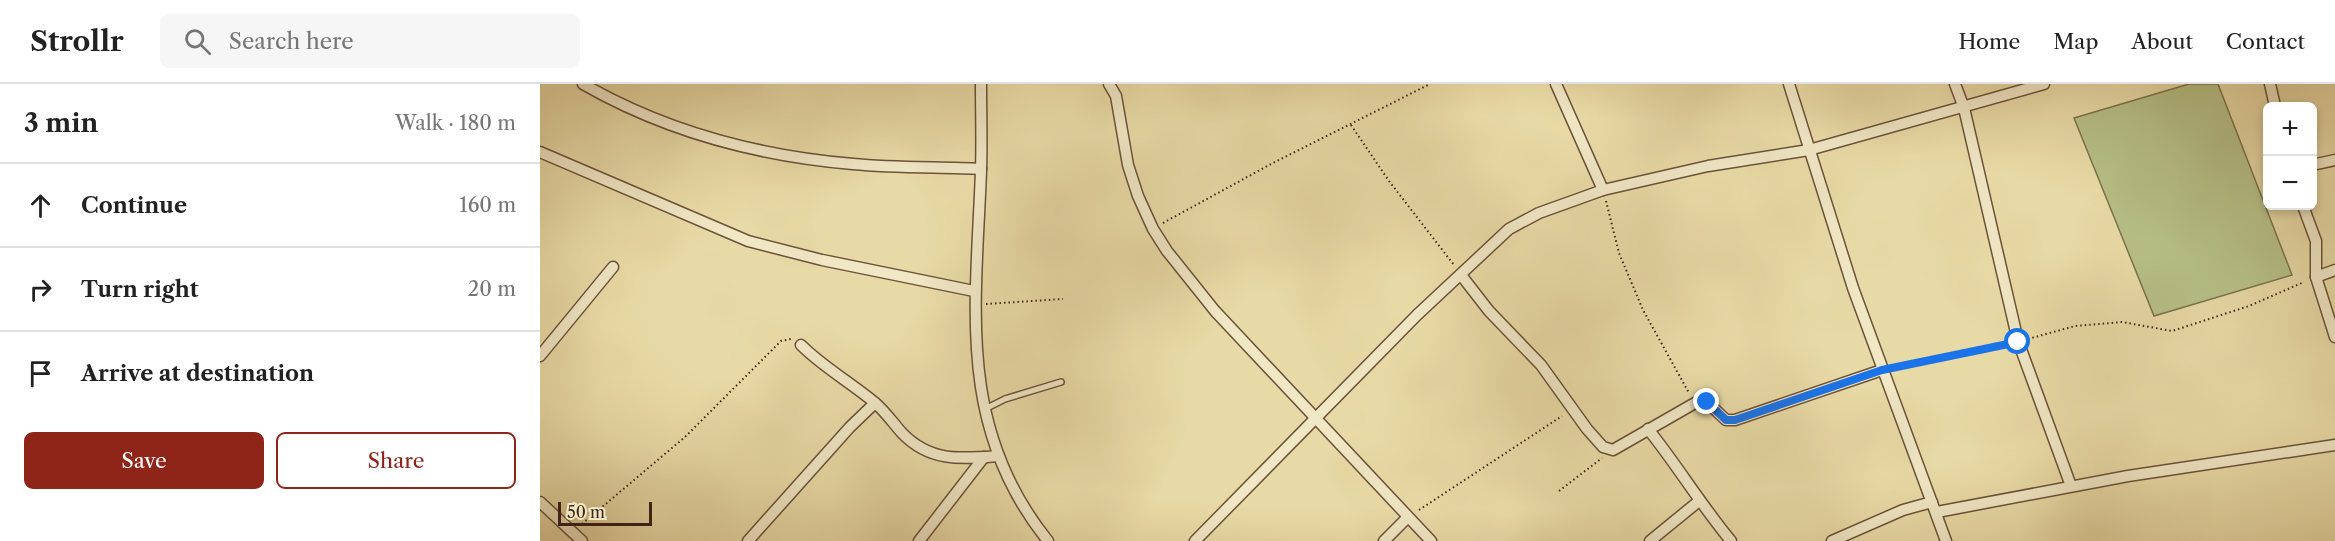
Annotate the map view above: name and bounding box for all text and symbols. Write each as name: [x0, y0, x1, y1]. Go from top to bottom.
search box: [160, 14, 580, 68]
text: Strollr: [30, 24, 124, 58]
icon: search: [181, 25, 214, 58]
text: Search here: [229, 28, 353, 55]
text: Home: [1959, 29, 2020, 54]
text: Map: [2053, 29, 2098, 54]
text: About: [2131, 29, 2193, 54]
text: Contact: [2226, 29, 2305, 54]
map controls: [2263, 102, 2317, 210]
button: +: [2263, 102, 2317, 156]
text: 3 min: [24, 107, 98, 139]
text: Walk · 180 m: [395, 111, 516, 135]
button: −: [2263, 156, 2317, 210]
icon: ahead: [24, 189, 57, 222]
text: Continue: [81, 192, 187, 219]
text: 160 m: [459, 193, 516, 217]
icon: right: [24, 273, 57, 306]
text: Turn right: [81, 276, 199, 303]
text: 20 m: [468, 277, 516, 301]
route start: [2004, 328, 2030, 354]
icon: arrive: [24, 357, 57, 390]
text: Arrive at destination: [81, 360, 314, 387]
route end: [1693, 388, 1719, 414]
button: Save: [24, 432, 264, 489]
button: Share: [276, 432, 516, 489]
scale bar: [558, 499, 652, 526]
text: 50 m: [567, 502, 605, 522]

